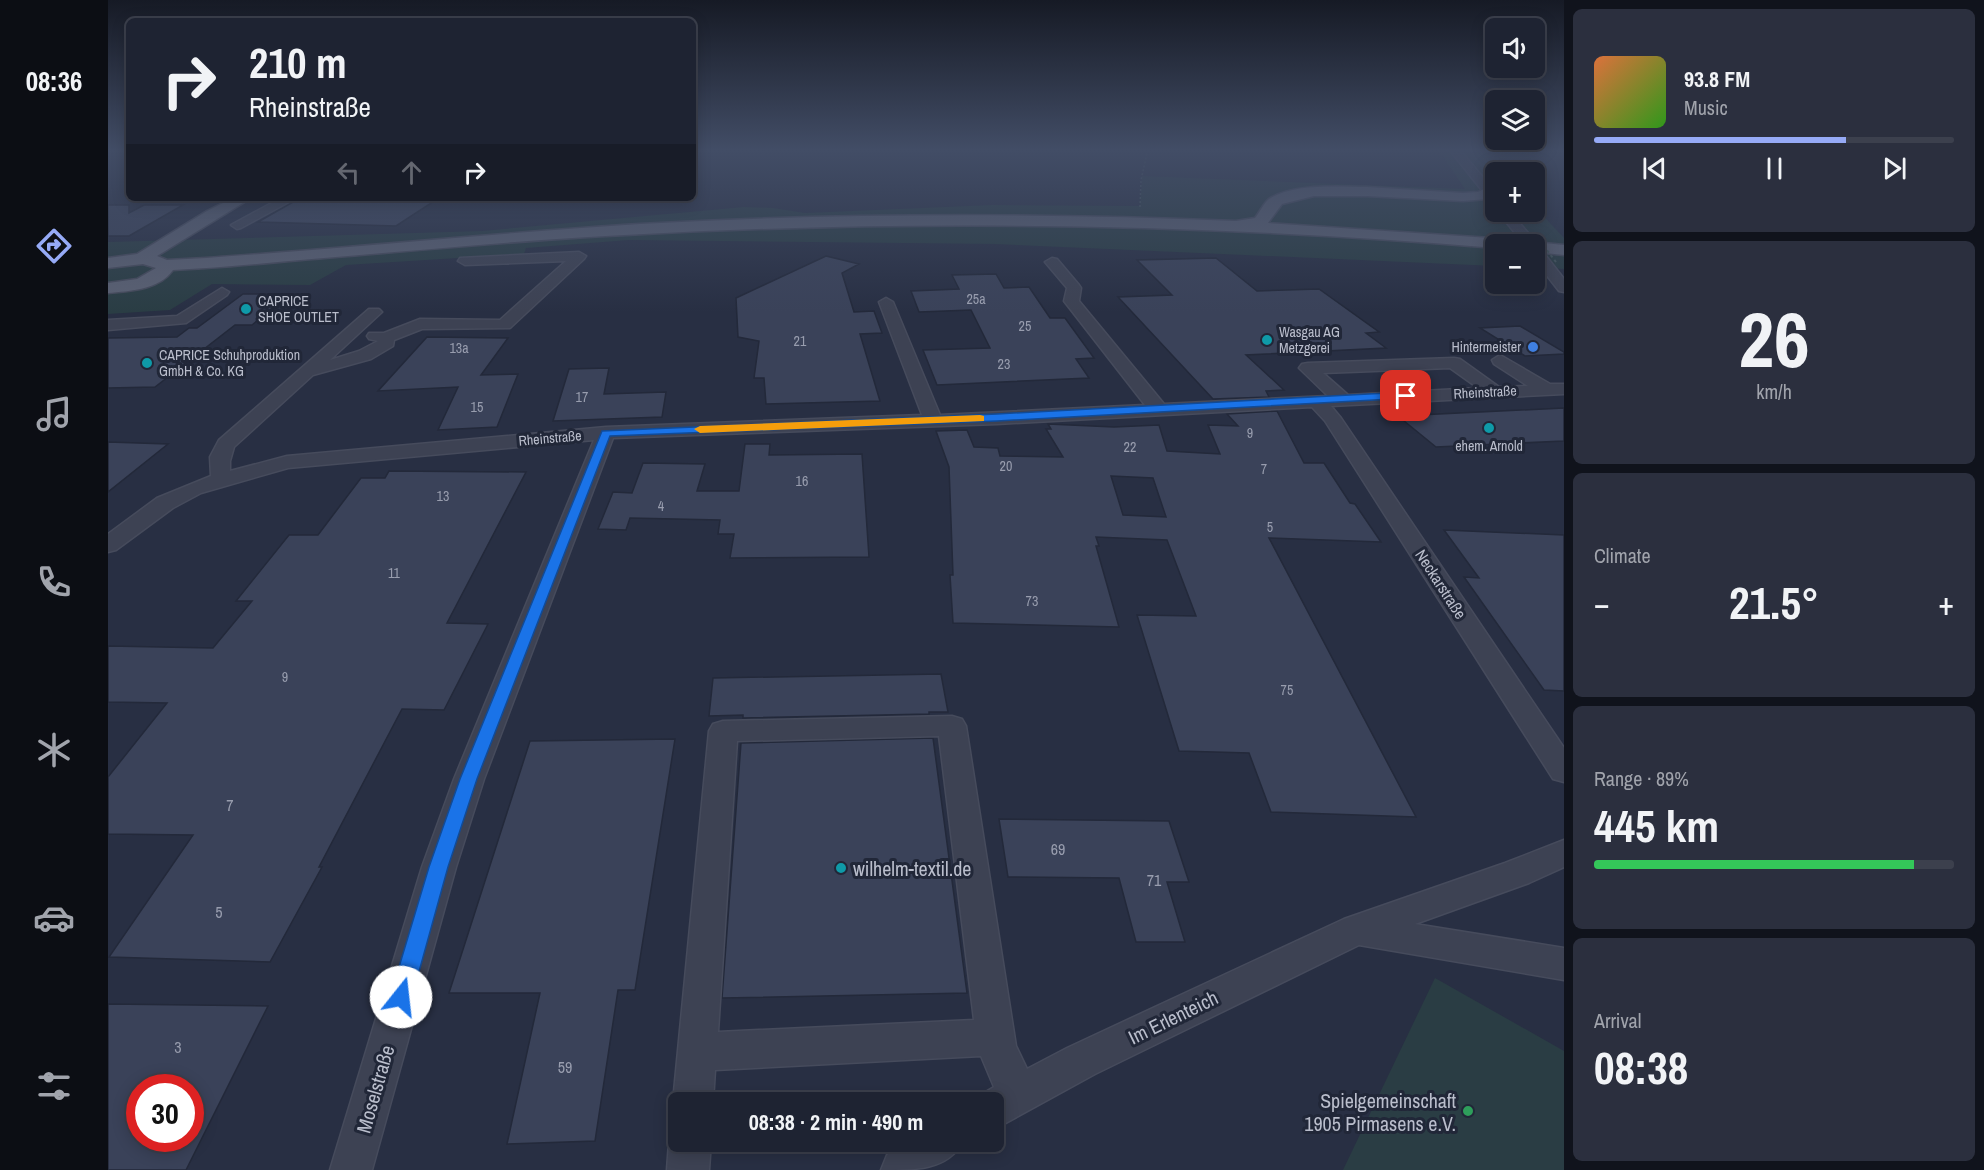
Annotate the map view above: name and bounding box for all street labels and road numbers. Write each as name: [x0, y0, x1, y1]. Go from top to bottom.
street label: Rheinstraße: [1453, 381, 1517, 403]
street label: Rheinstraße: [518, 426, 582, 450]
street label: Neckarstraße: [1410, 545, 1472, 623]
street label: Im Erlenteich: [1124, 984, 1222, 1050]
street label: Moselstraße: [350, 1042, 400, 1136]

